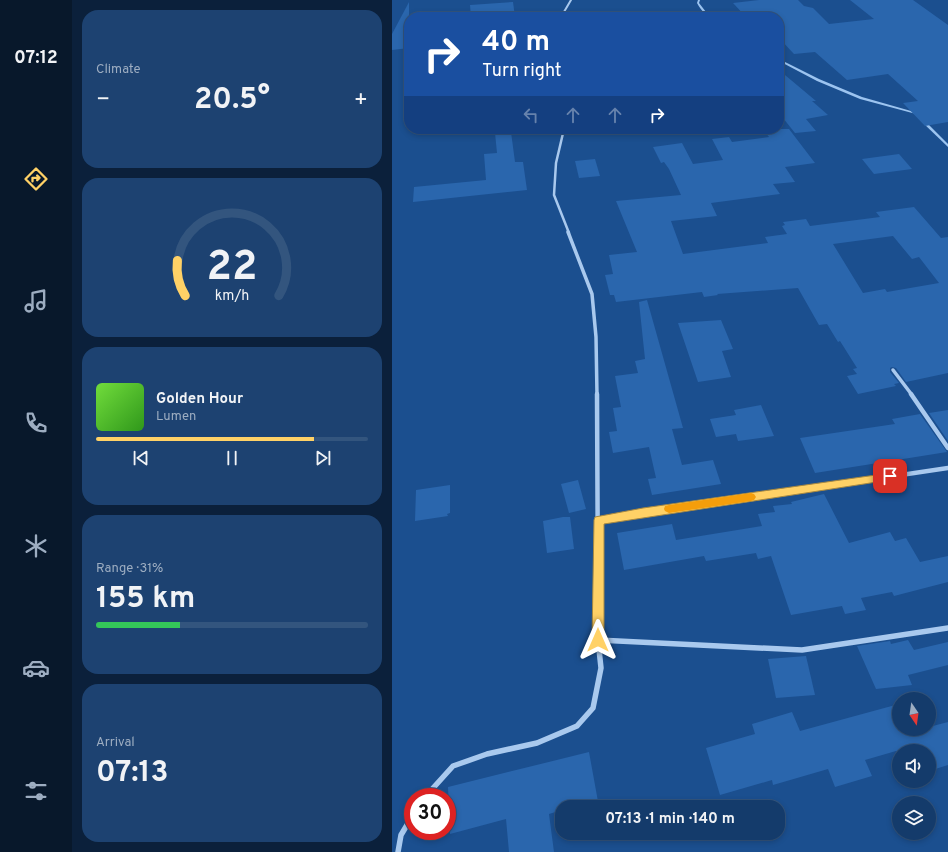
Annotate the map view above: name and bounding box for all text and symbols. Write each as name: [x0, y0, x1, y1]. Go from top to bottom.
text: 40 m: [482, 25, 550, 61]
icon: right: [416, 28, 468, 80]
text: 07:12: [14, 47, 58, 70]
text: Turn right: [482, 60, 562, 83]
text: Climate: [96, 62, 141, 78]
text: 20.5°: [194, 82, 270, 119]
text: −: [96, 87, 110, 114]
text: +: [354, 87, 368, 114]
icon: left: [520, 104, 542, 126]
icon: ahead: [562, 104, 584, 126]
icon: ahead: [604, 104, 626, 126]
icon: right: [646, 104, 668, 126]
icon: directions: [22, 165, 50, 193]
text: 22: [207, 241, 257, 294]
text: km/h: [215, 286, 249, 304]
icon: music: [22, 287, 50, 315]
text: Golden Hour: [156, 390, 243, 409]
icon: phone: [22, 409, 50, 437]
text: Lumen: [156, 409, 196, 425]
icon: previous: [130, 447, 152, 469]
icon: pause: [221, 447, 243, 469]
icon: next: [312, 447, 334, 469]
pin: [873, 459, 907, 493]
icon: arrive: [879, 465, 901, 487]
icon: climate: [22, 532, 50, 560]
text: Range · 31%: [96, 561, 163, 577]
text: 155 km: [96, 581, 195, 618]
position arrow: [577, 619, 619, 661]
icon: car: [22, 654, 50, 682]
north arrow: [892, 692, 936, 736]
map controls: [892, 692, 936, 840]
text: Arrival: [96, 735, 135, 751]
button: sound: [892, 744, 936, 788]
text: 07:13: [96, 755, 169, 792]
icon: filters: [22, 777, 50, 805]
speed limit sign: 30: [404, 788, 456, 840]
button: layers: [892, 796, 936, 840]
text: 07:13 · 1 min · 140 m: [605, 810, 735, 829]

